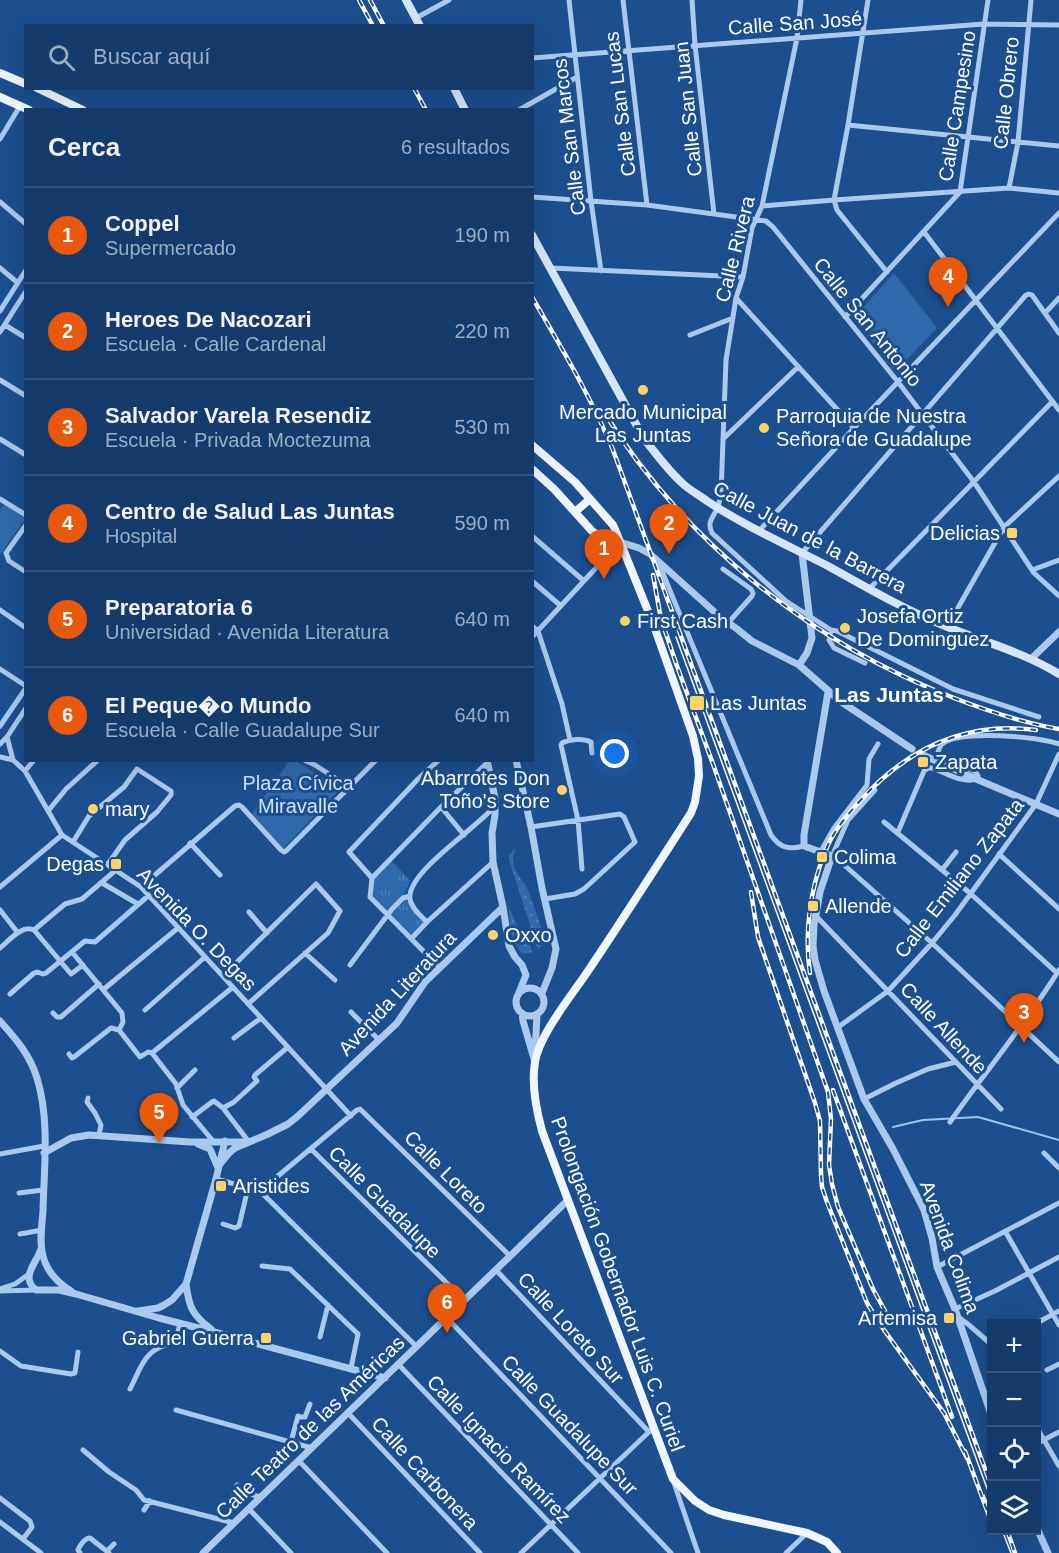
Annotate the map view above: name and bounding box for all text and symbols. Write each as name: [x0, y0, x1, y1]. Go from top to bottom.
street label: Calle San José: [727, 7, 863, 39]
search box: [24, 24, 534, 90]
street label: Calle Campesino: [934, 29, 980, 183]
street label: Calle San Lucas: [600, 30, 640, 178]
street label: Calle Obrero: [989, 35, 1023, 151]
street label: Calle San Juan: [670, 40, 706, 178]
icon: search: [45, 41, 78, 74]
text: Buscar aquí: [93, 44, 210, 69]
street label: Calle San Marcos: [548, 57, 590, 217]
text: Cerca: [48, 132, 120, 162]
text: 6 resultados: [401, 136, 510, 158]
street label: Calle Rivera: [711, 193, 759, 305]
text: Coppel: [105, 211, 180, 236]
text: 1: [62, 224, 73, 246]
text: 190 m: [454, 224, 510, 246]
text: Supermercado: [105, 237, 236, 259]
street label: Calle San Antonio: [809, 253, 927, 391]
pin: 4: [928, 258, 968, 307]
text: Heroes De Nacozari: [105, 307, 312, 332]
text: 2: [62, 320, 73, 342]
text: 220 m: [454, 320, 510, 342]
text: Escuela · Calle Cardenal: [105, 333, 326, 355]
marker: Mercado Municipal Las Juntas: [636, 383, 650, 397]
place label: Mercado Municipal Las Juntas: [559, 401, 727, 446]
text: Salvador Varela Resendiz: [105, 403, 372, 428]
place label: Parroquia de Nuestra Señora de Guadalupe: [776, 405, 972, 450]
text: 3: [62, 416, 73, 438]
text: 530 m: [454, 416, 510, 438]
marker: Parroquia de Nuestra Señora de Guadalupe: [757, 421, 771, 435]
text: Escuela · Privada Moctezuma: [105, 429, 371, 451]
street label: Calle Juan de la Barrera: [710, 477, 911, 598]
text: Centro de Salud Las Juntas: [105, 499, 395, 524]
pin: 2: [650, 504, 688, 554]
text: 4: [62, 512, 73, 534]
text: 590 m: [454, 512, 510, 534]
place label: Delicias: [930, 522, 1000, 544]
text: Hospital: [105, 525, 177, 547]
marker: Delicias: [1005, 526, 1019, 540]
pin: 1: [584, 530, 624, 579]
text: Preparatoria 6: [105, 595, 253, 620]
place label: Josefa Ortiz De Dominguez: [857, 605, 989, 650]
text: 5: [62, 608, 73, 630]
text: 640 m: [454, 608, 510, 630]
place label: First Cash: [637, 610, 728, 632]
marker: First Cash: [618, 614, 632, 628]
text: Universidad · Avenida Literatura: [105, 621, 389, 643]
marker: Josefa Ortiz De Dominguez: [838, 621, 852, 635]
district label: Las Juntas: [834, 683, 944, 706]
place label: Las Juntas: [710, 692, 807, 714]
text: El Peque�o Mundo: [105, 693, 312, 718]
marker: Las Juntas: [688, 694, 706, 712]
text: 6: [62, 704, 73, 726]
text: 640 m: [454, 704, 510, 726]
text: Escuela · Calle Guadalupe Sur: [105, 719, 380, 741]
your location: [600, 739, 629, 768]
place label: Zapata: [935, 751, 998, 773]
marker: Zapata: [916, 755, 930, 769]
place label: Abarrotes Don Toño's Store: [421, 767, 550, 812]
park label: Plaza Cívica Miravalle: [242, 772, 354, 817]
marker: Abarrotes Don Toño's Store: [555, 783, 569, 797]
street label: Calle Emiliano Zapata: [890, 793, 1028, 962]
place label: mary: [105, 798, 149, 820]
marker: mary: [86, 802, 100, 816]
place label: Colima: [834, 846, 897, 868]
marker: Colima: [815, 850, 829, 864]
place label: Degas: [46, 853, 104, 875]
marker: Degas: [109, 857, 123, 871]
street label: Avenida O. Degas: [133, 863, 261, 995]
place label: Allende: [825, 895, 892, 917]
marker: Allende: [806, 899, 820, 913]
place label: Oxxo: [505, 924, 552, 946]
street label: Avenida Literatura: [334, 926, 461, 1060]
marker: Oxxo: [486, 928, 500, 942]
street label: Calle Allende: [896, 978, 992, 1078]
pin: 3: [1004, 994, 1044, 1043]
pin: 5: [140, 1094, 178, 1143]
street label: Prolongación Gobernador Luis C. Curiel: [547, 1114, 689, 1454]
street label: Calle Loreto: [400, 1126, 492, 1218]
street label: Calle Guadalupe: [325, 1142, 445, 1262]
place label: Aristides: [233, 1175, 310, 1197]
street label: Avenida Colima: [916, 1178, 985, 1317]
marker: Aristides: [214, 1179, 228, 1193]
street label: Calle Loreto Sur: [514, 1268, 629, 1389]
pin: 6: [428, 1284, 466, 1333]
place label: Artemisa: [858, 1307, 938, 1329]
marker: Artemisa: [942, 1311, 956, 1325]
map controls: [987, 1319, 1041, 1535]
button: +: [987, 1319, 1041, 1373]
place label: Gabriel Guerra: [122, 1327, 255, 1349]
street label: Calle Teatro de las Américas: [211, 1331, 409, 1523]
marker: Gabriel Guerra: [259, 1331, 273, 1345]
street label: Calle Guadalupe Sur: [498, 1351, 643, 1500]
street label: Calle Ignacio Ramírez: [423, 1371, 575, 1527]
button: −: [987, 1373, 1041, 1427]
street label: Calle Carbonera: [367, 1412, 483, 1534]
button: locate: [987, 1427, 1041, 1481]
button: layers: [987, 1481, 1041, 1535]

